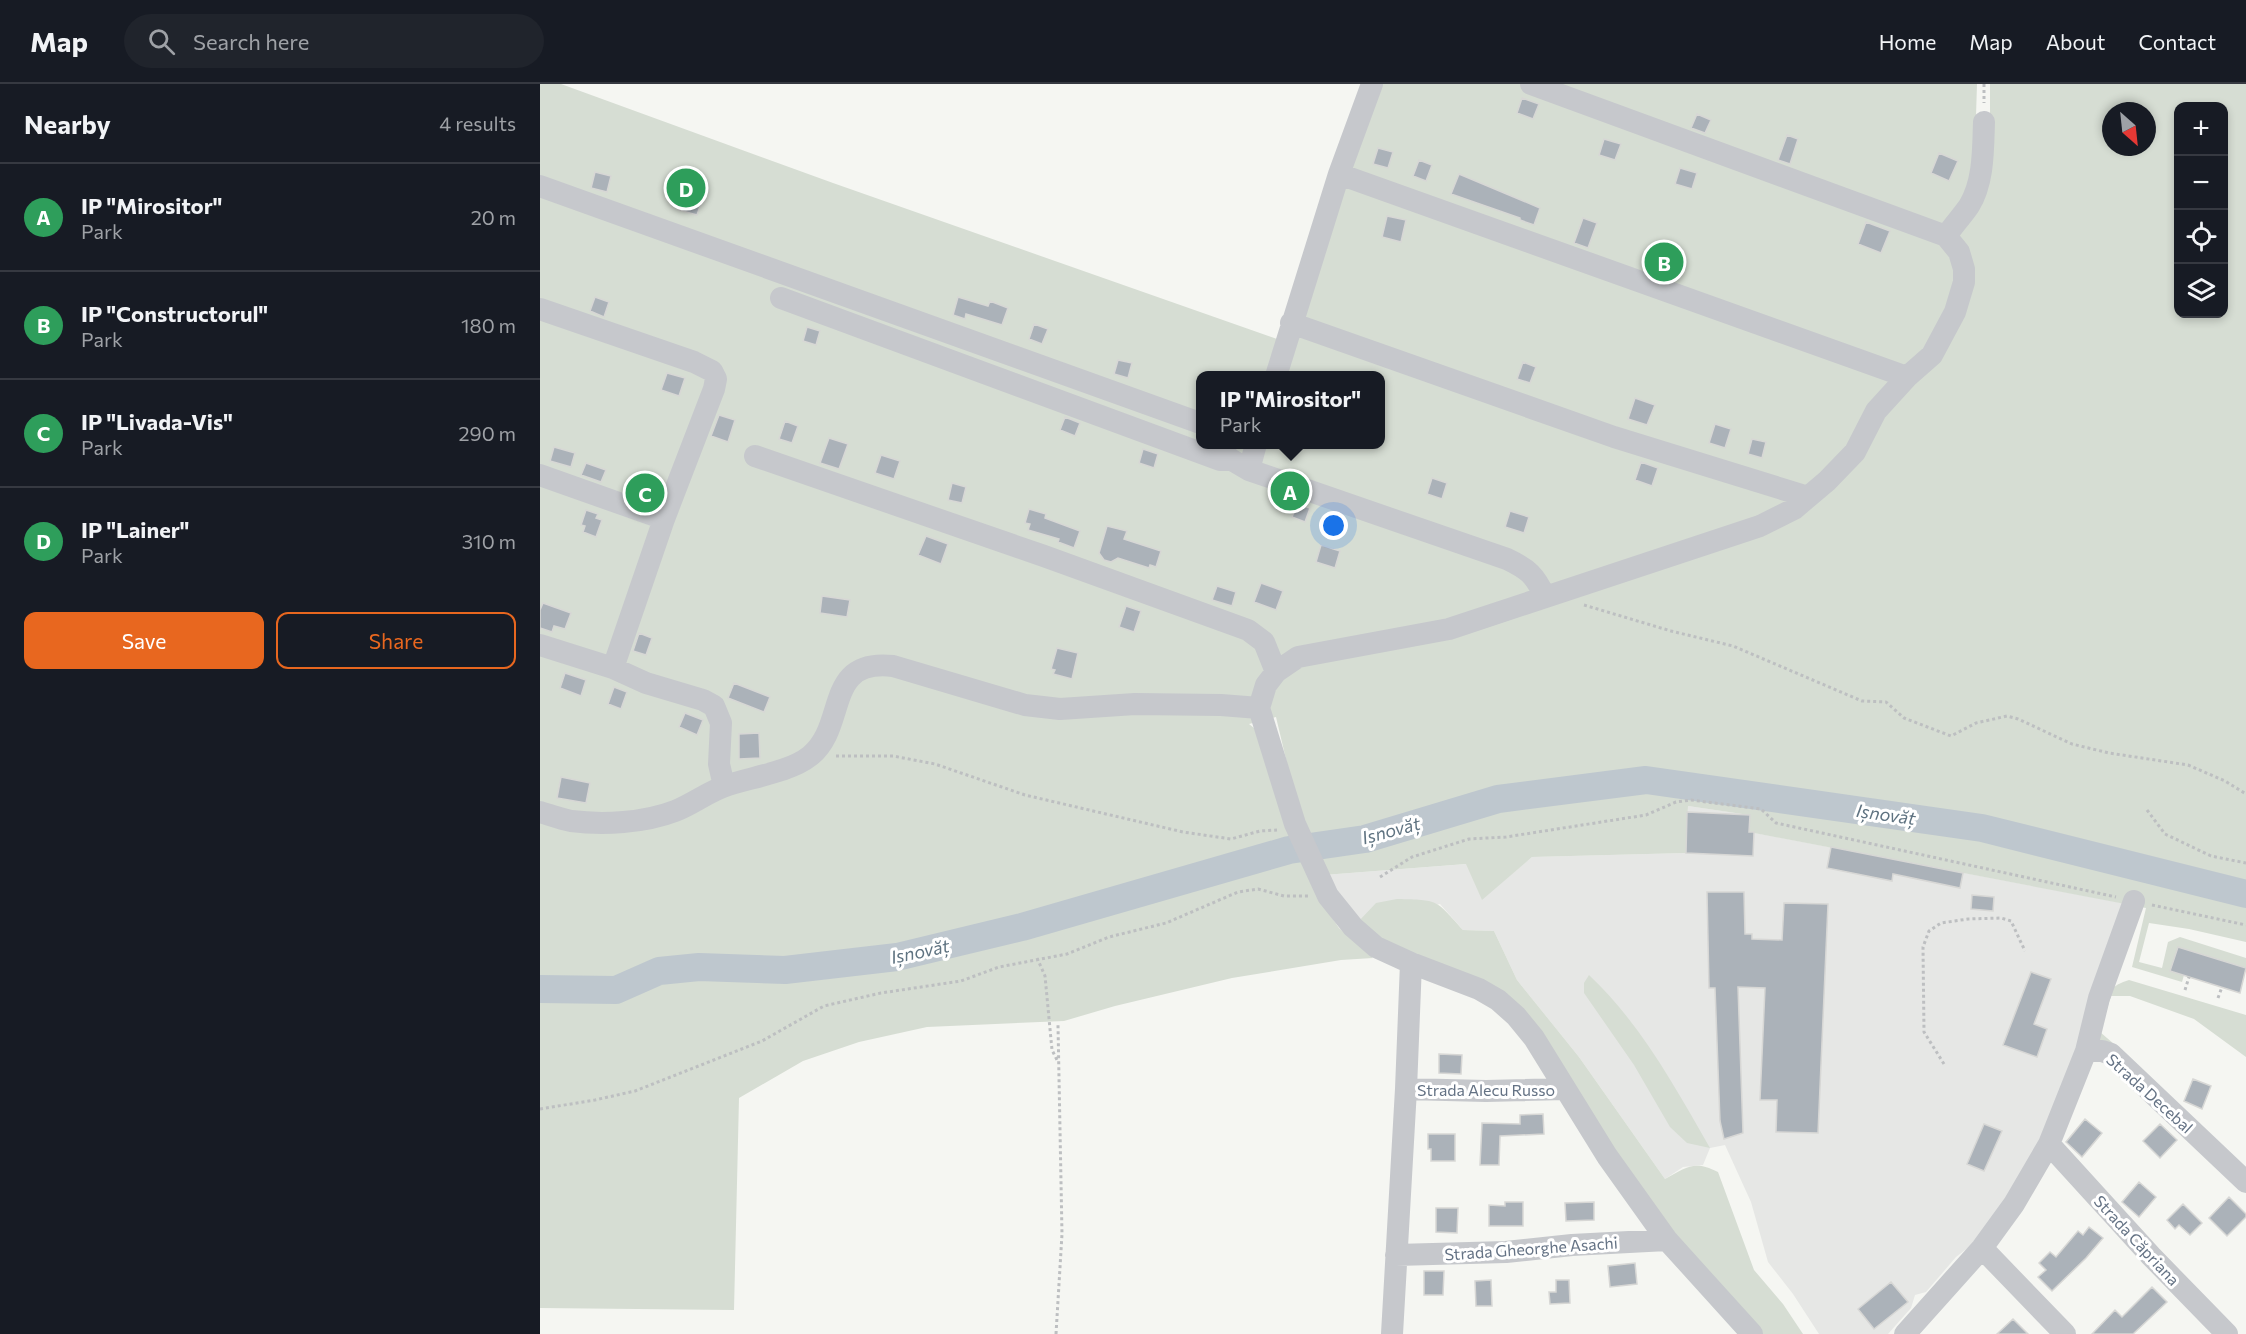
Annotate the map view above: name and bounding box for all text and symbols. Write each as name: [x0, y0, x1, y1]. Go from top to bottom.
search box: [124, 14, 544, 68]
text: Map: [30, 24, 88, 58]
icon: search: [145, 25, 178, 58]
text: Search here: [193, 28, 309, 55]
text: Home: [1879, 29, 1936, 54]
text: Map: [1969, 29, 2013, 54]
text: About: [2046, 29, 2105, 54]
text: Contact: [2138, 29, 2216, 54]
north arrow: [2102, 102, 2156, 156]
map controls: [2174, 102, 2228, 318]
button: +: [2174, 102, 2228, 156]
text: Nearby: [24, 108, 111, 139]
text: 4 results: [439, 111, 516, 135]
button: −: [2174, 156, 2228, 210]
pin: D: [666, 166, 706, 210]
text: IP "Mirositor": [81, 192, 222, 219]
text: A: [36, 205, 51, 229]
text: 20 m: [471, 205, 516, 229]
button: locate: [2174, 210, 2228, 264]
text: Park: [81, 219, 123, 243]
pin: B: [1644, 240, 1684, 285]
button: layers: [2174, 264, 2228, 318]
text: IP "Constructorul": [81, 300, 268, 327]
text: B: [37, 313, 50, 337]
text: 180 m: [461, 313, 516, 337]
text: Park: [81, 327, 123, 351]
popup: [1196, 371, 1385, 449]
text: IP "Mirositor": [1220, 385, 1361, 412]
text: IP "Livada-Vis": [81, 408, 233, 435]
text: Park: [1220, 412, 1262, 436]
text: C: [37, 421, 50, 445]
text: 290 m: [458, 421, 516, 445]
text: Park: [81, 435, 123, 459]
pin: A: [1270, 468, 1310, 514]
pin: C: [626, 470, 664, 516]
your location: [1319, 511, 1348, 540]
text: IP "Lainer": [81, 516, 189, 543]
text: D: [36, 529, 51, 553]
text: 310 m: [462, 529, 516, 553]
text: Park: [81, 543, 123, 567]
button: Save: [24, 612, 264, 669]
button: Share: [276, 612, 516, 669]
water label: Ișnovăț: [1855, 799, 1918, 830]
water label: Ișnovăț: [1359, 812, 1423, 849]
water label: Ișnovăț: [889, 934, 952, 969]
street label: Strada Decebal: [2103, 1049, 2197, 1137]
street label: Strada Alecu Russo: [1417, 1080, 1555, 1099]
street label: Strada Căpriana: [2090, 1191, 2184, 1289]
street label: Strada Gheorghe Asachi: [1444, 1232, 1618, 1264]

